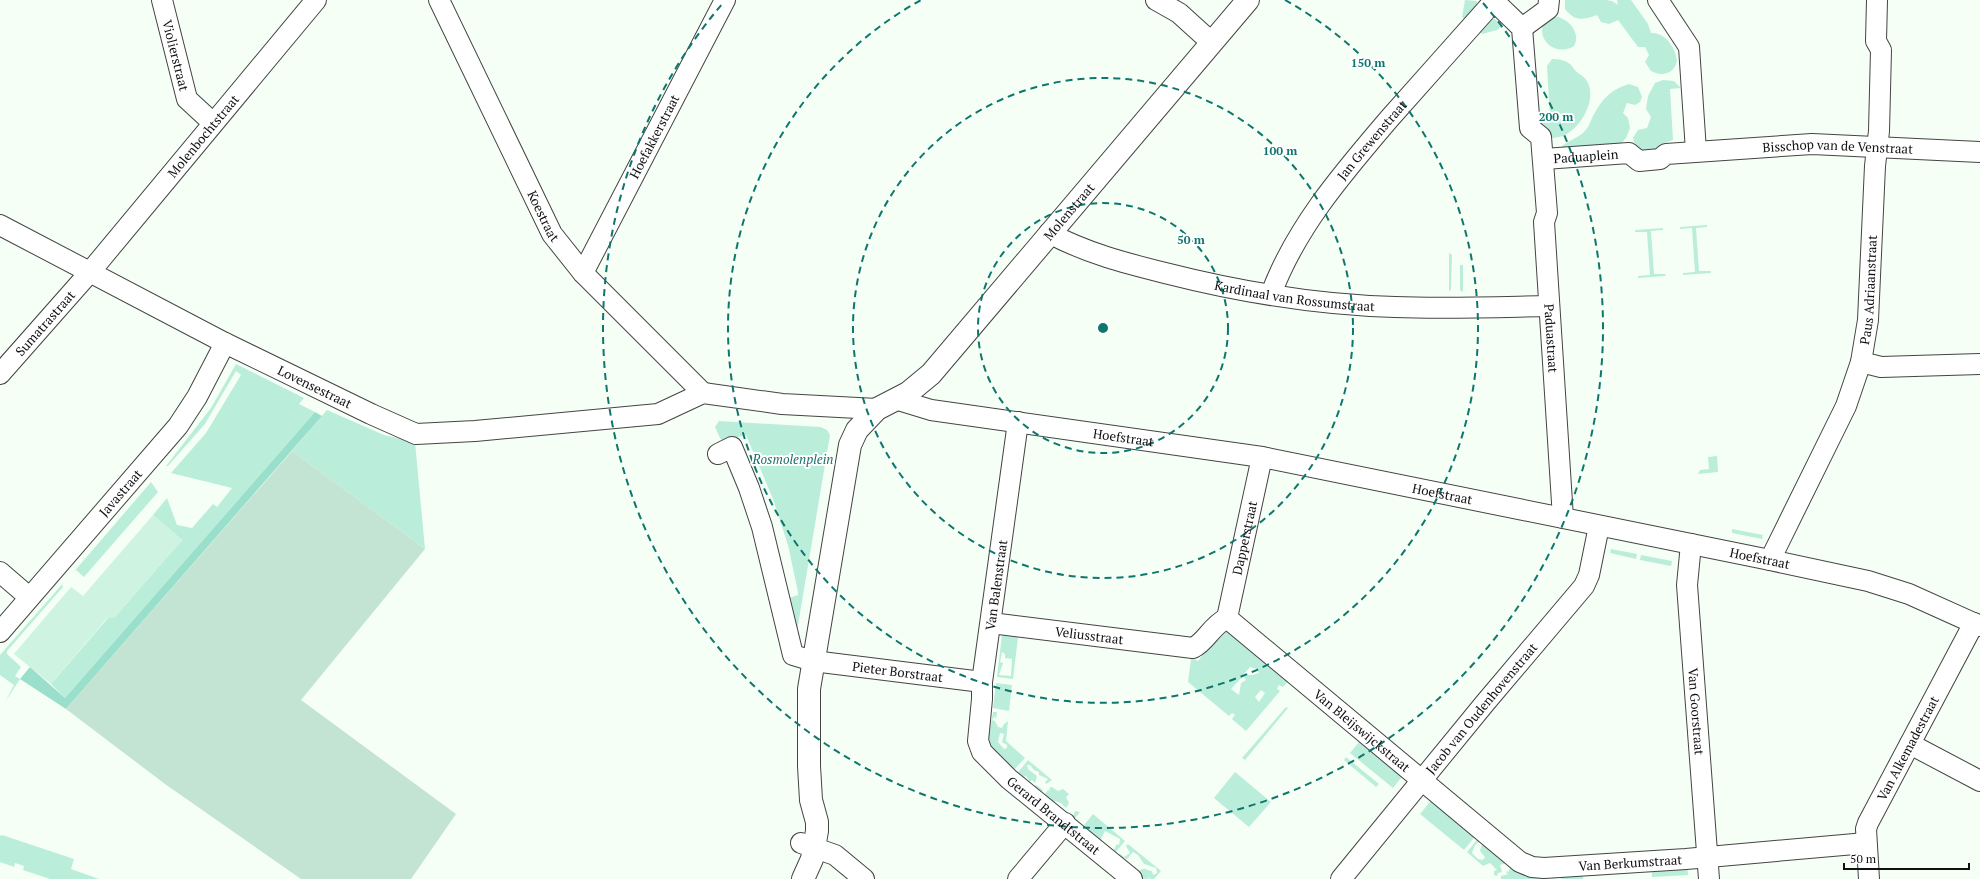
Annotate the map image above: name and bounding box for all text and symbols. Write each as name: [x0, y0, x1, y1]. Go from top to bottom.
street label: Violierstraat: [158, 18, 194, 93]
text: 150 m: [1351, 55, 1385, 70]
street label: Molenbochtstraat: [163, 90, 243, 181]
street label: Hoefakkerstraat: [625, 91, 683, 182]
street label: Jan Grewenstraat: [1333, 96, 1411, 184]
text: 200 m: [1539, 109, 1573, 124]
street label: Bisschop van de Venstraat: [1762, 135, 1914, 158]
text: 100 m: [1263, 143, 1297, 158]
street label: Paduaplein: [1553, 145, 1619, 167]
street label: Molenstraat: [1039, 179, 1098, 244]
street label: Koestraat: [523, 187, 564, 246]
text: 50 m: [1177, 232, 1205, 247]
street label: Paus Adriaanstraat: [1855, 234, 1881, 346]
street label: Kardinaal van Rossumstraat: [1213, 276, 1376, 315]
street label: Sumatrastraat: [11, 286, 79, 360]
street label: Paduastraat: [1540, 303, 1563, 373]
centre of rings: [1096, 321, 1110, 335]
street label: Lovensestraat: [275, 361, 355, 412]
street label: Hoefstraat: [1092, 424, 1155, 451]
park label: Rosmolenplein: [751, 450, 834, 468]
street label: Javastraat: [95, 465, 146, 520]
street label: Hoefstraat: [1411, 479, 1474, 508]
street label: Dapperstraat: [1228, 499, 1261, 577]
street label: Van Balenstraat: [981, 538, 1011, 632]
street label: Hoefstraat: [1728, 543, 1792, 573]
street label: Veliusstraat: [1054, 622, 1125, 648]
street label: Jacob van Oudenhovenstraat: [1422, 639, 1541, 778]
street label: Pieter Borstraat: [851, 657, 944, 686]
street label: Van Goorstraat: [1684, 667, 1709, 756]
street label: Van Bleijswijckstraat: [1310, 685, 1414, 776]
street label: Van Alkemadestraat: [1872, 693, 1943, 804]
street label: Gerard Brandtstraat: [1003, 772, 1104, 859]
scale bar: [1844, 845, 1969, 871]
street label: Van Berkumstraat: [1578, 850, 1683, 875]
text: 50 m: [1850, 851, 1877, 866]

